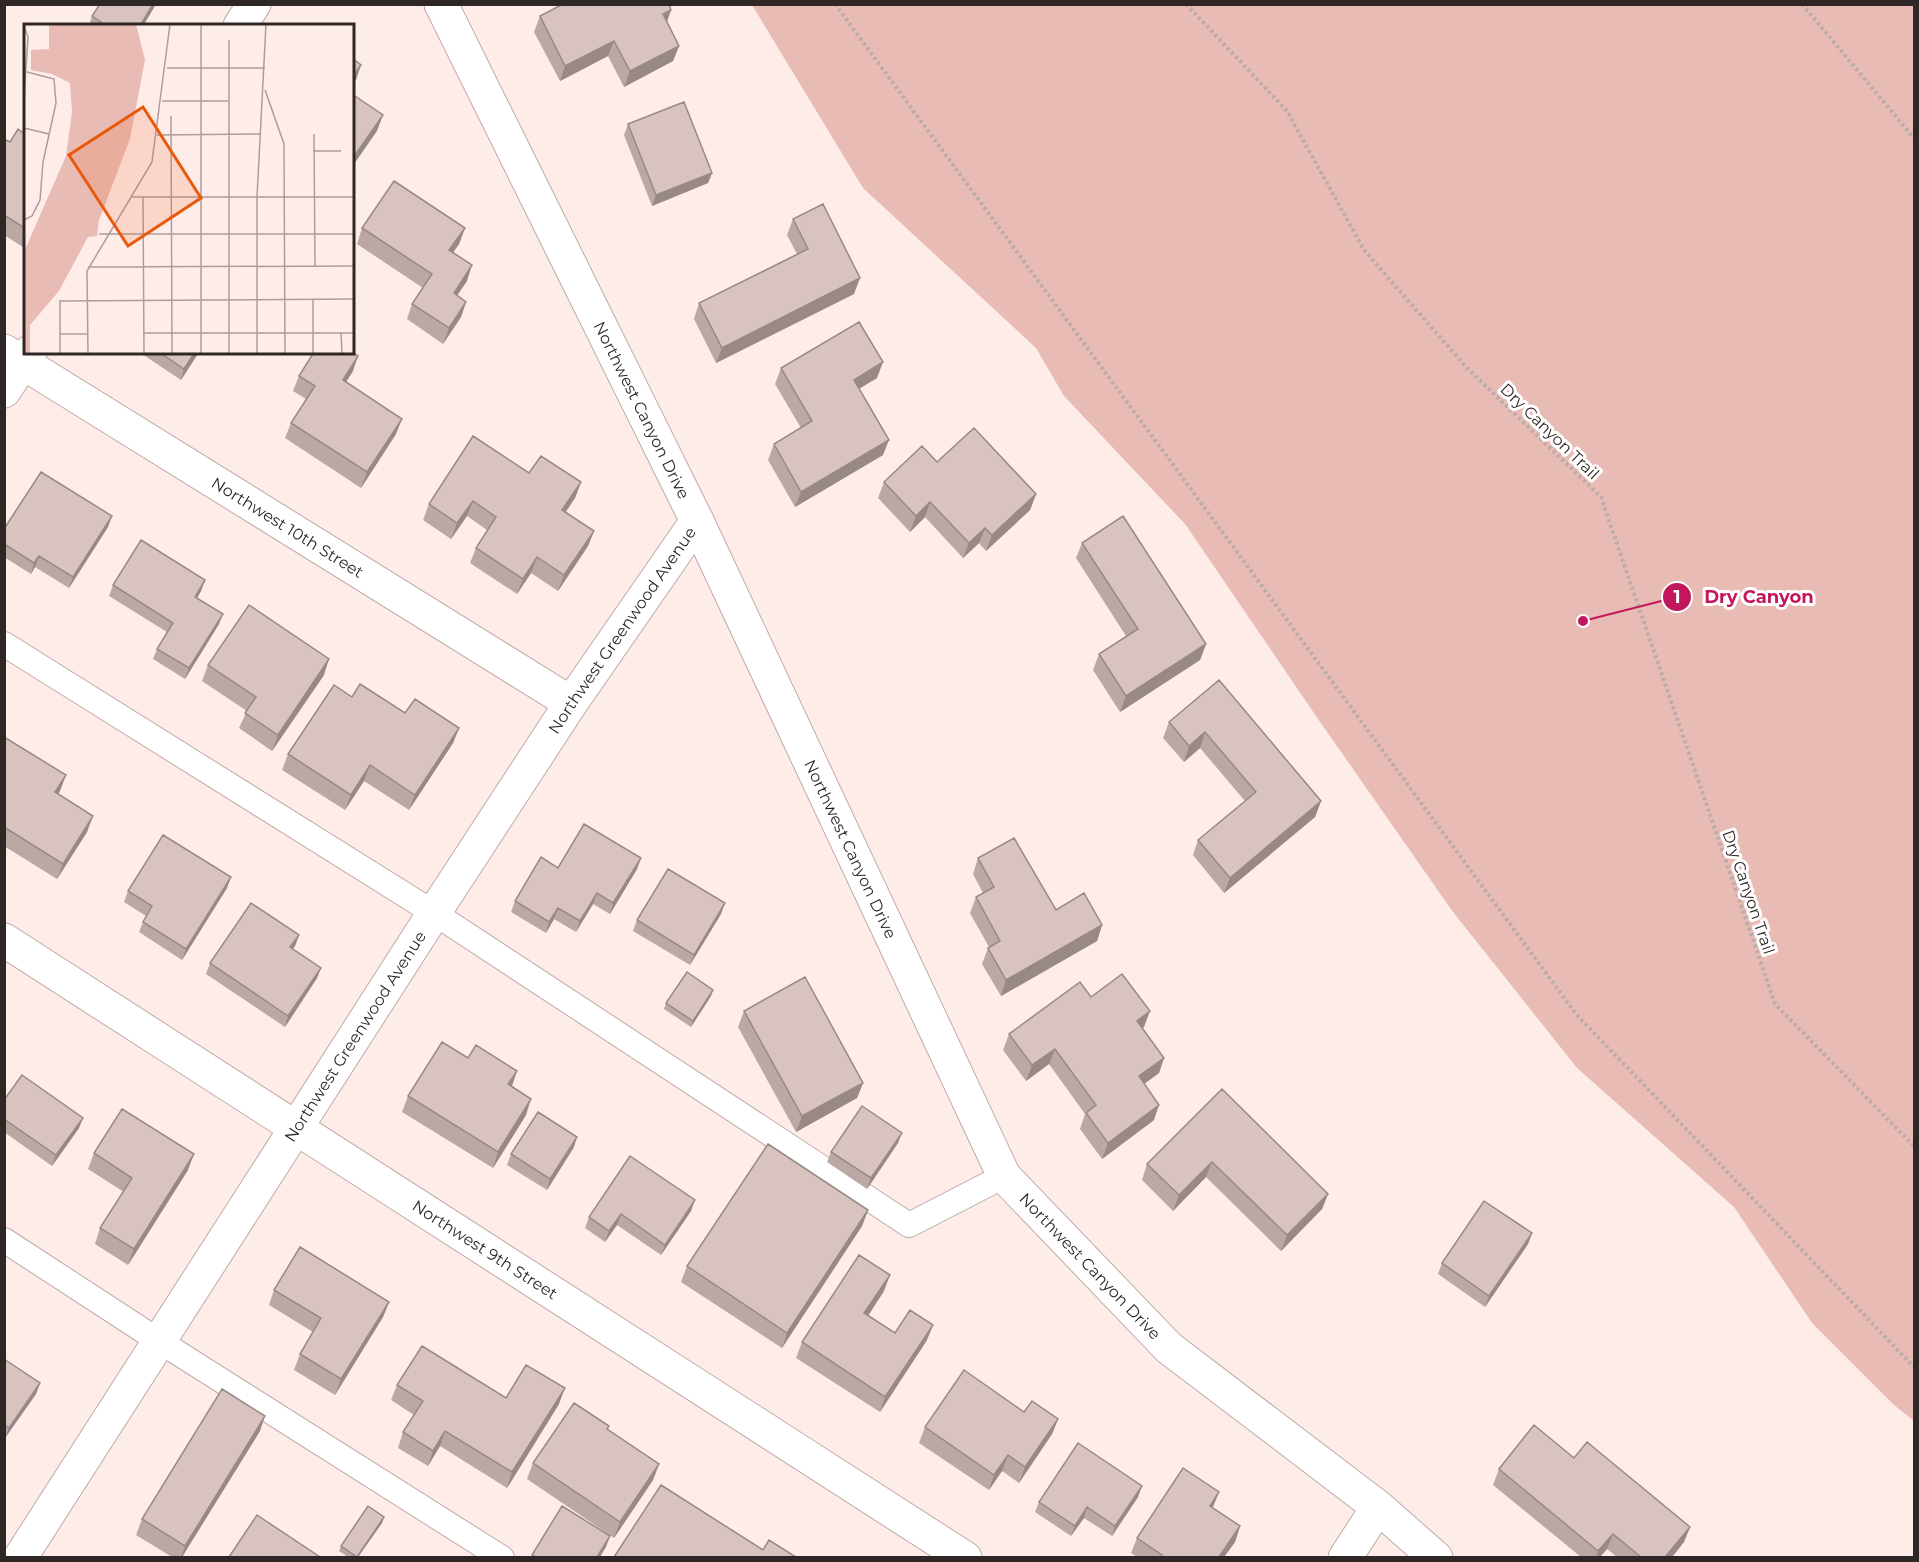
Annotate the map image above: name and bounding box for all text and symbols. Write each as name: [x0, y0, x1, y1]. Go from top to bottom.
inset map: [24, 24, 354, 354]
street label: Northwest Canyon Drive: [590, 318, 693, 502]
street label: Dry Canyon Trail: [1496, 379, 1603, 483]
street label: Northwest 10th Street: [208, 473, 367, 582]
street label: Northwest Greenwood Avenue: [545, 523, 700, 737]
callout: Dry Canyon: [1662, 579, 1826, 615]
text: 1: [1673, 586, 1681, 608]
text: Dry Canyon: [1704, 586, 1814, 608]
street label: Northwest Canyon Drive: [800, 757, 900, 942]
street label: Dry Canyon Trail: [1718, 828, 1779, 957]
street label: Northwest Greenwood Avenue: [281, 927, 430, 1146]
street label: Northwest Canyon Drive: [1015, 1189, 1165, 1343]
street label: Northwest 9th Street: [409, 1196, 561, 1304]

